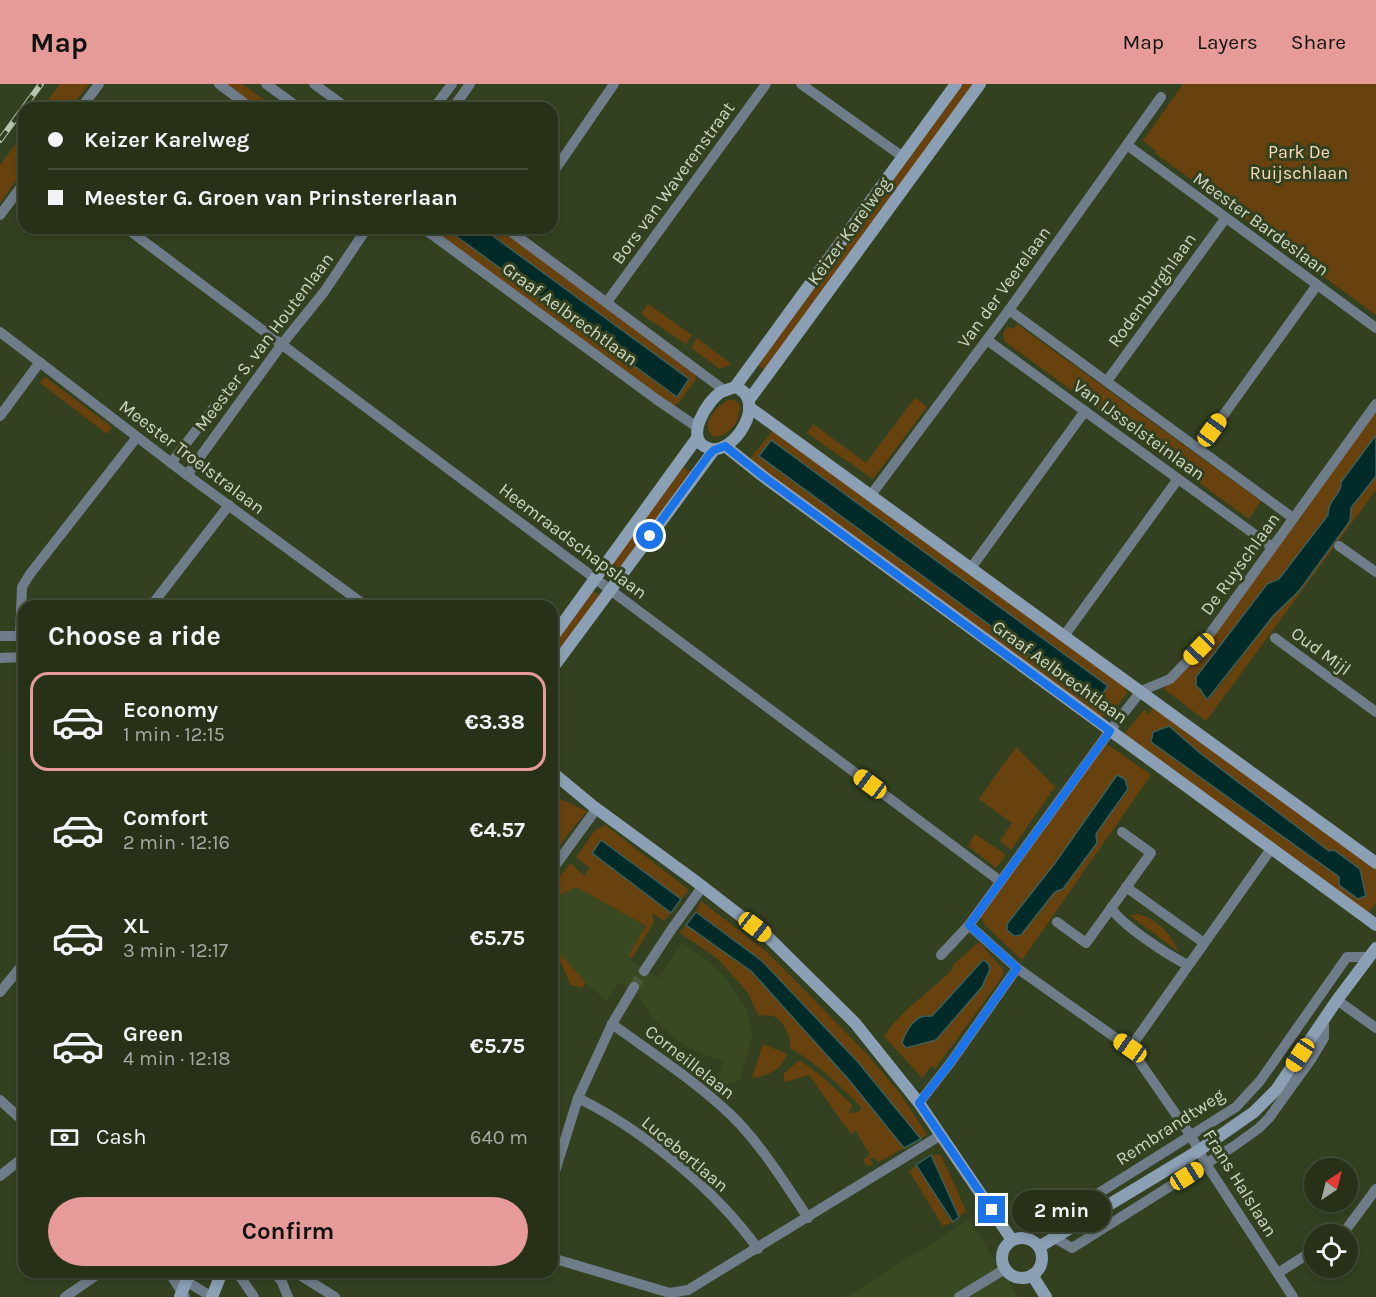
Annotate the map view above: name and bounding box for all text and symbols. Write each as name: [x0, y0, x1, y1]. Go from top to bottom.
text: Map: [30, 26, 88, 59]
text: Map: [1122, 30, 1164, 54]
text: Layers: [1197, 30, 1258, 54]
text: Share: [1291, 30, 1346, 54]
street label: Bors van Waverenstraat: [607, 97, 739, 268]
text: Keizer Karelweg: [84, 127, 249, 153]
park label: Park De Ruijschlaan: [1250, 141, 1348, 184]
street label: Meester Bardeslaan: [1189, 167, 1333, 281]
street label: Keizer Karelweg: [802, 173, 896, 289]
text: Meester G. Groen van Prinstererlaan: [84, 185, 458, 211]
street label: Van der Veerelaan: [953, 222, 1055, 352]
street label: Rodenburghlaan: [1103, 228, 1201, 352]
street label: Meester S. van Houtenlaan: [190, 248, 338, 436]
street label: Graaf Aelbrechtlaan: [498, 257, 642, 371]
street label: Van IJsselsteinlaan: [1069, 375, 1209, 485]
street label: Meester Troelstralaan: [115, 395, 269, 519]
car: [1194, 410, 1230, 450]
street label: Heemraadschapslaan: [495, 478, 651, 604]
street label: De Ruyschlaan: [1196, 509, 1284, 619]
route start: [636, 522, 663, 549]
street label: Graaf Aelbrechtlaan: [988, 615, 1132, 729]
text: Choose a ride: [48, 620, 221, 652]
street label: Oud Mijl: [1287, 622, 1355, 680]
car: [1180, 630, 1218, 668]
icon: car: [51, 695, 105, 749]
text: Economy: [123, 697, 218, 723]
text: €3.38: [465, 709, 525, 735]
text: 1 min · 12:15: [123, 723, 225, 746]
car: [850, 766, 890, 802]
icon: car: [51, 803, 105, 857]
text: Comfort: [123, 805, 208, 831]
text: €4.57: [469, 817, 525, 843]
text: 2 min · 12:16: [123, 831, 230, 854]
car: [735, 909, 775, 945]
icon: car: [51, 911, 105, 965]
text: XL: [123, 913, 149, 939]
text: €5.75: [470, 925, 525, 951]
text: 3 min · 12:17: [123, 939, 228, 962]
icon: car: [51, 1019, 105, 1073]
street label: Corneillelaan: [641, 1020, 739, 1104]
text: Green: [123, 1021, 184, 1047]
car: [1110, 1030, 1150, 1066]
text: €5.75: [470, 1033, 525, 1059]
car: [1282, 1035, 1318, 1075]
text: 4 min · 12:18: [123, 1047, 230, 1070]
street label: Rembrandtweg: [1112, 1084, 1228, 1170]
street label: Lucebertlaan: [637, 1111, 733, 1197]
icon: cash: [48, 1121, 81, 1154]
text: Cash: [96, 1124, 146, 1150]
street label: Frans Halslaan: [1198, 1125, 1282, 1241]
text: 640 m: [470, 1126, 528, 1149]
north arrow: [1304, 1158, 1358, 1212]
map controls: [1304, 1158, 1358, 1278]
car: [1167, 1159, 1207, 1193]
callout: 2 min: [1013, 1189, 1112, 1231]
route end: [978, 1196, 1005, 1223]
button: Confirm: [48, 1197, 528, 1266]
text: 2 min: [1034, 1199, 1089, 1222]
button: locate: [1304, 1224, 1358, 1278]

